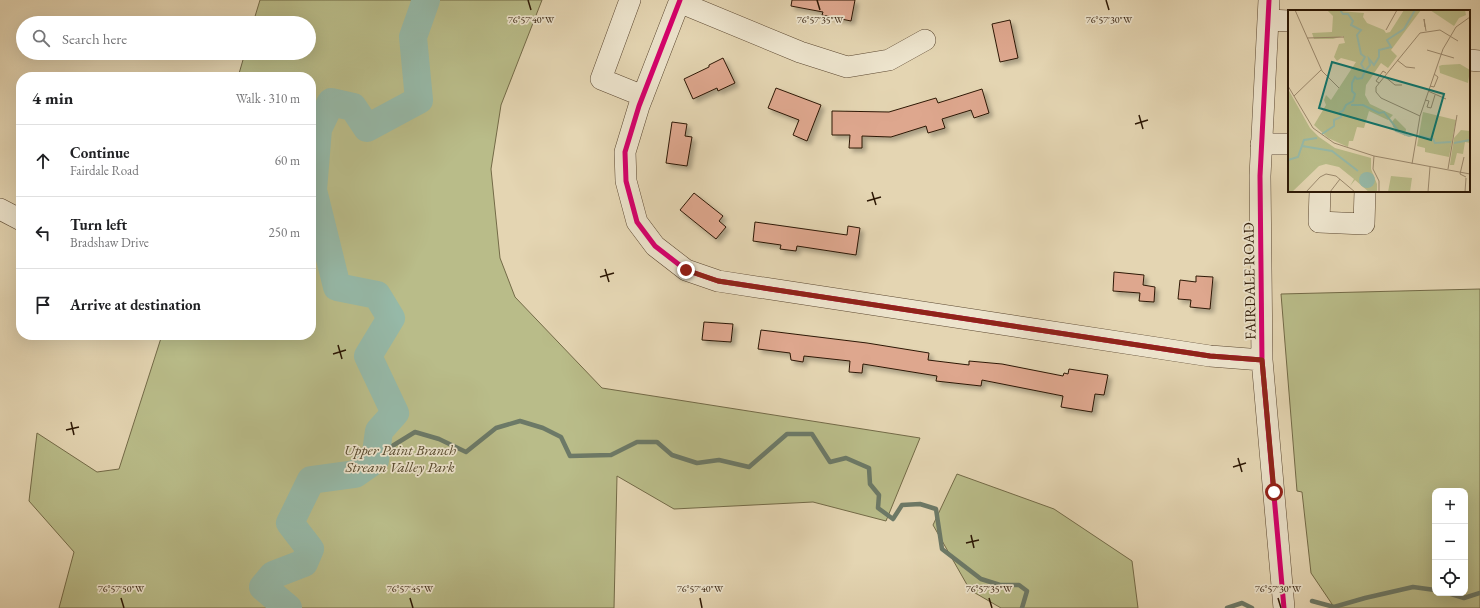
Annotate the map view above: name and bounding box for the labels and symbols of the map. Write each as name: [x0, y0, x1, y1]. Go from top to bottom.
inset map: [1288, 10, 1470, 192]
text: 76°57'40"W: [508, 13, 555, 26]
text: 76°57'35"W: [797, 13, 844, 26]
text: 76°57'30"W: [1086, 13, 1133, 26]
street label: FAIRDALE ROAD: [1238, 222, 1260, 340]
route end: [677, 261, 695, 279]
park label: Upper Paint Branch Stream Valley Park: [344, 440, 457, 476]
route start: [1265, 483, 1283, 501]
text: 76°57'50"W: [98, 582, 145, 595]
text: 76°57'45"W: [387, 582, 434, 595]
text: 76°57'40"W: [677, 582, 724, 595]
text: 76°57'35"W: [966, 582, 1013, 595]
text: 76°57'30"W: [1255, 582, 1302, 595]

